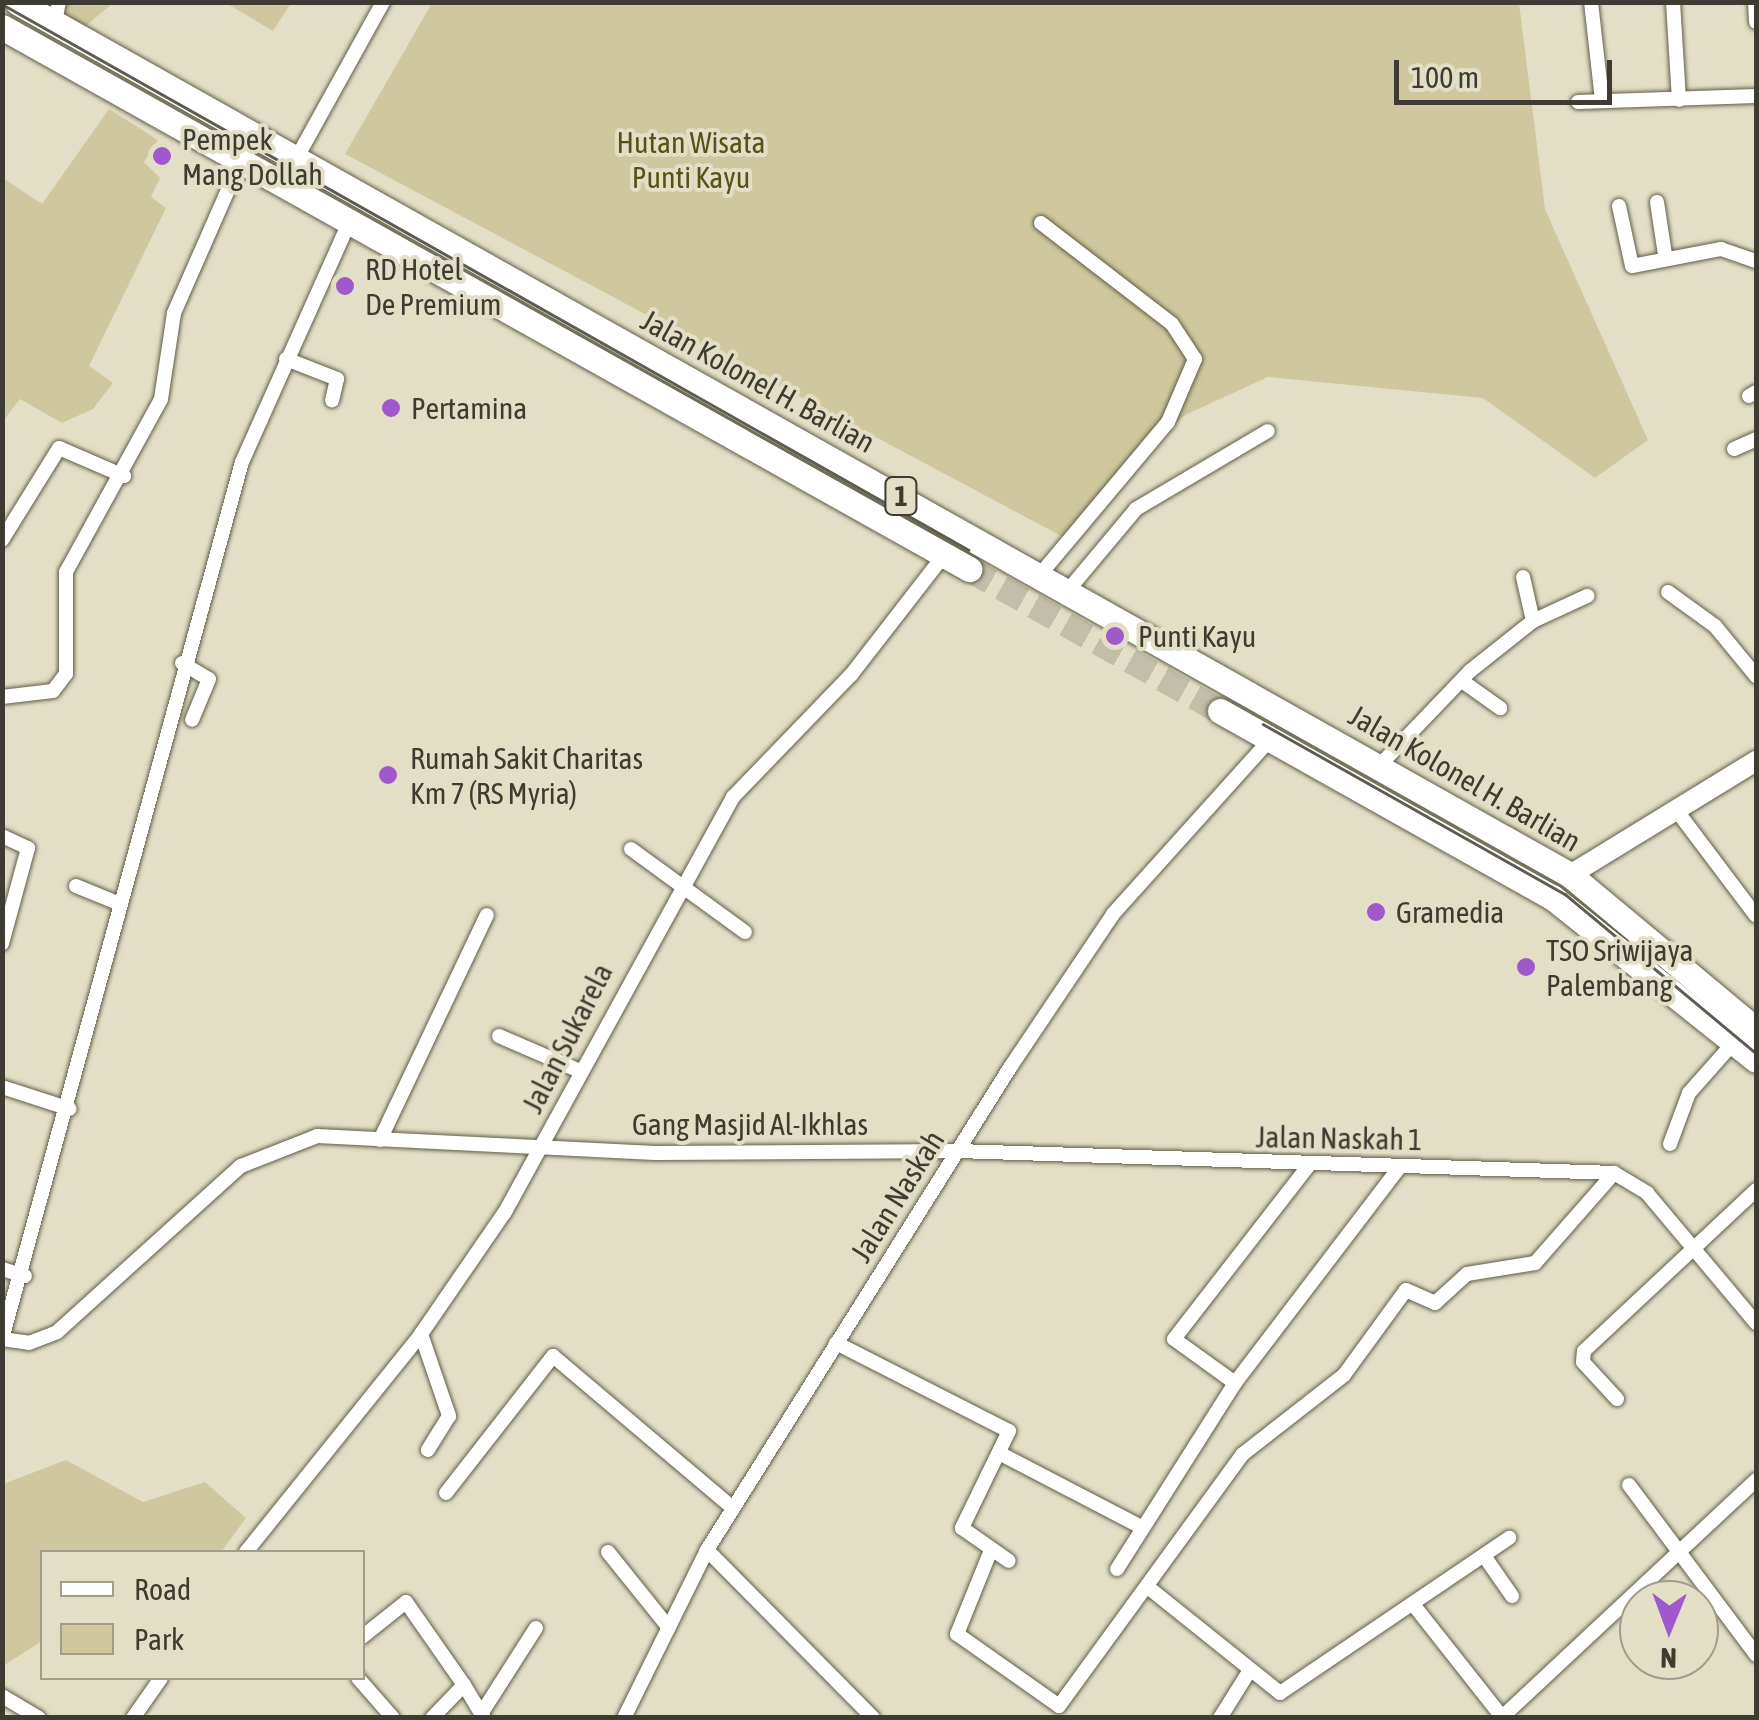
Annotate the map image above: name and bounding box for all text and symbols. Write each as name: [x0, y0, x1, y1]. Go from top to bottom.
scale bar: [1399, 40, 1616, 102]
text: 100 m: [1411, 60, 1479, 94]
place label: Pempek Mang Dollah: [182, 121, 323, 192]
park label: Hutan Wisata Punti Kayu: [617, 124, 765, 194]
marker: Pempek Mang Dollah: [151, 145, 173, 167]
place label: RD Hotel De Premium: [365, 251, 501, 322]
marker: RD Hotel De Premium: [334, 275, 356, 297]
street label: Jalan Kolonel H. Barlian: [635, 302, 881, 460]
place label: Pertamina: [411, 390, 527, 426]
marker: Pertamina: [380, 397, 402, 419]
road number: 1: [884, 473, 918, 519]
place label: Punti Kayu: [1138, 618, 1256, 654]
marker: Punti Kayu: [1102, 623, 1128, 649]
street label: Jalan Kolonel H. Barlian: [1343, 697, 1587, 859]
place label: Rumah Sakit Charitas Km 7 (RS Myria): [410, 740, 643, 810]
marker: Rumah Sakit Charitas Km 7 (RS Myria): [375, 762, 401, 788]
place label: Gramedia: [1396, 894, 1504, 930]
marker: Gramedia: [1365, 901, 1387, 923]
place label: TSO Sriwijaya Palembang: [1546, 932, 1693, 1002]
marker: TSO Sriwijaya Palembang: [1515, 956, 1537, 978]
street label: Jalan Sukarela: [514, 957, 620, 1119]
street label: Gang Masjid Al-Ikhlas: [632, 1106, 868, 1142]
street label: Jalan Naskah 1: [1256, 1119, 1422, 1157]
street label: Jalan Naskah: [843, 1124, 951, 1268]
legend: [40, 1550, 365, 1680]
text: Road: [134, 1572, 191, 1606]
north arrow: [1619, 1580, 1719, 1680]
text: Park: [134, 1622, 184, 1656]
text: N: [1660, 1642, 1677, 1674]

